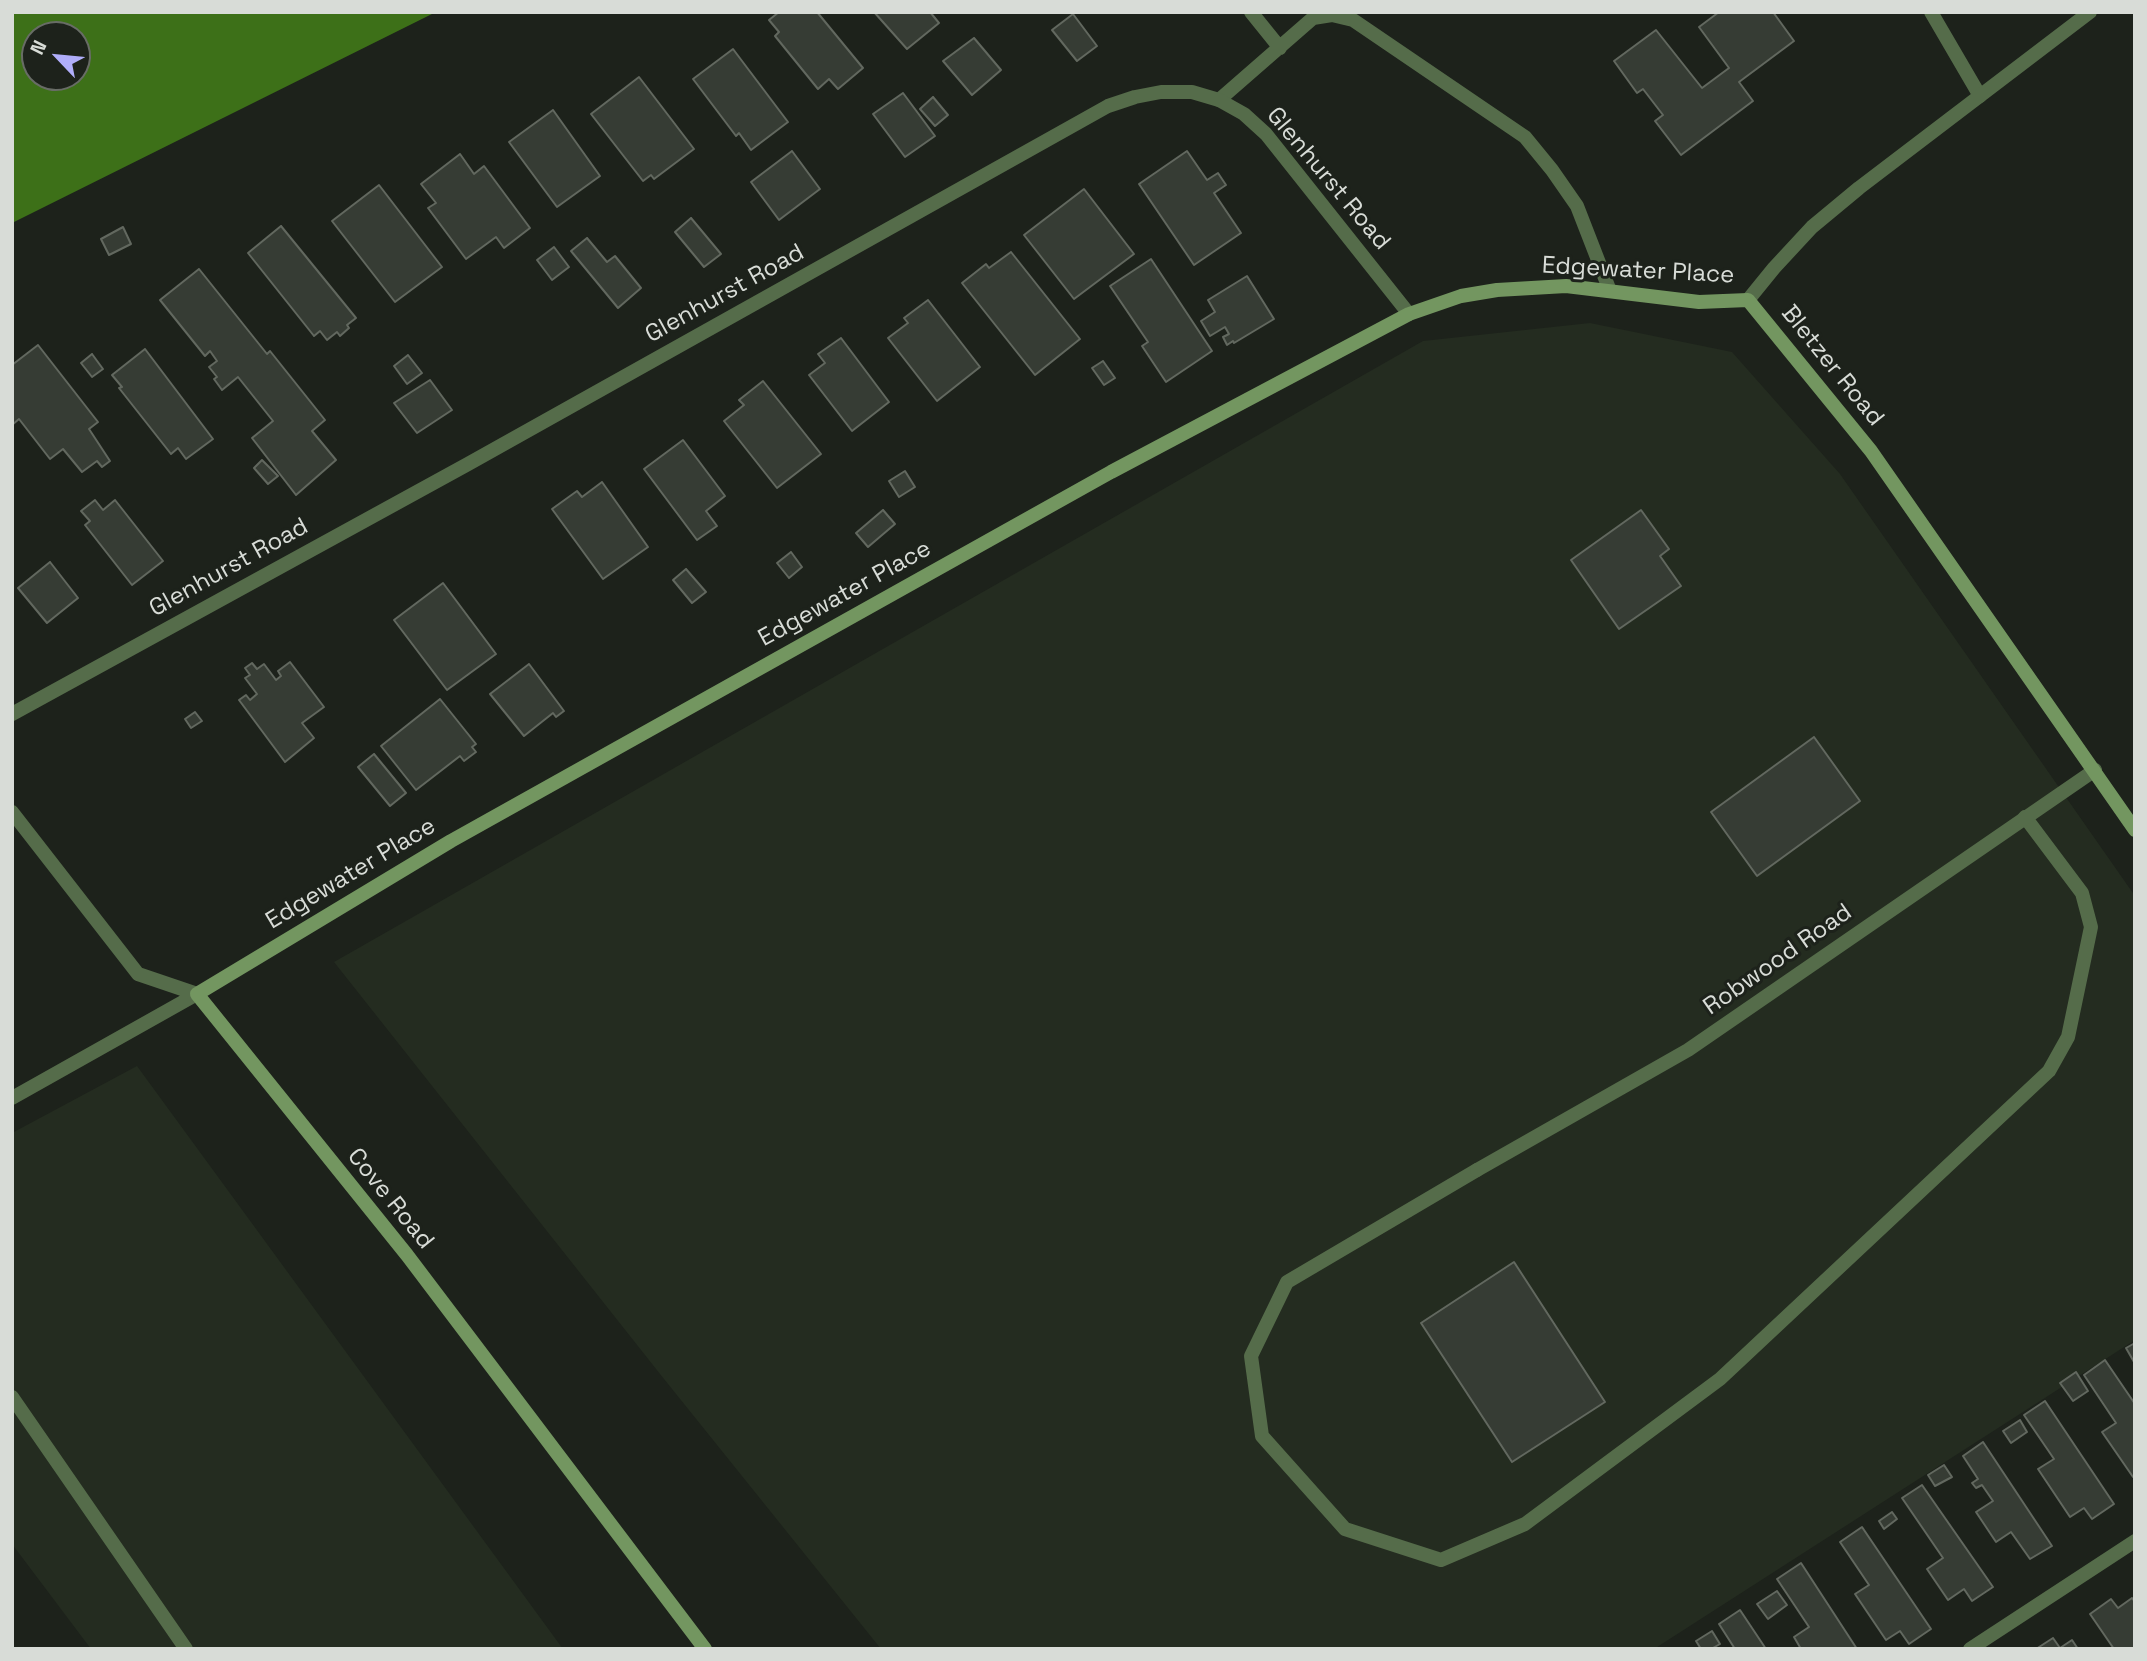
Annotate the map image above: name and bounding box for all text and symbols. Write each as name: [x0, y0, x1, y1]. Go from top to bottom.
north arrow: [21, 21, 91, 91]
text: N: [24, 36, 52, 59]
street label: Glenhurst Road: [1260, 102, 1396, 256]
street label: Glenhurst Road: [641, 238, 809, 350]
street label: Edgewater Place: [1541, 252, 1735, 290]
street label: Bletzer Road: [1775, 300, 1889, 432]
street label: Glenhurst Road: [145, 512, 313, 624]
street label: Edgewater Place: [754, 535, 936, 653]
street label: Edgewater Place: [261, 812, 441, 936]
street label: Robwood Road: [1698, 898, 1858, 1022]
street label: Cove Road: [341, 1143, 439, 1255]

